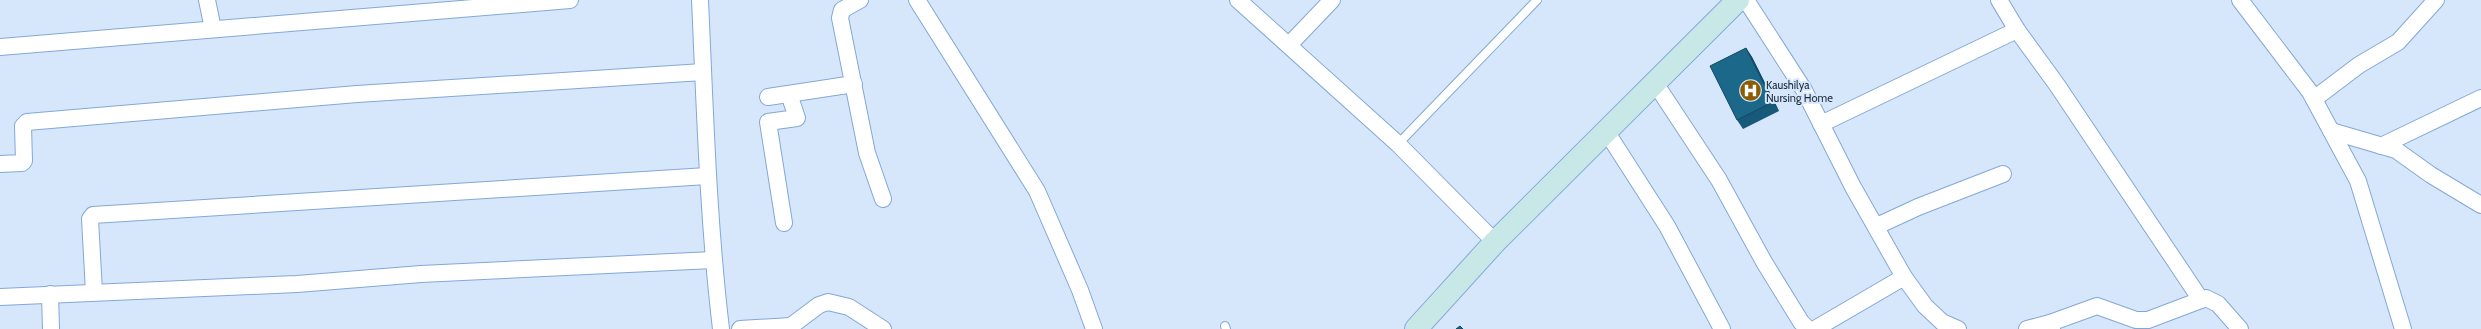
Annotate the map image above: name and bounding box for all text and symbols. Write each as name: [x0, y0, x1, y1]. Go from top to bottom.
hospital icon: Kaushilya Nursing Home: [1737, 78, 1763, 104]
place label: Kaushilya Nursing Home: [1766, 78, 1833, 105]

